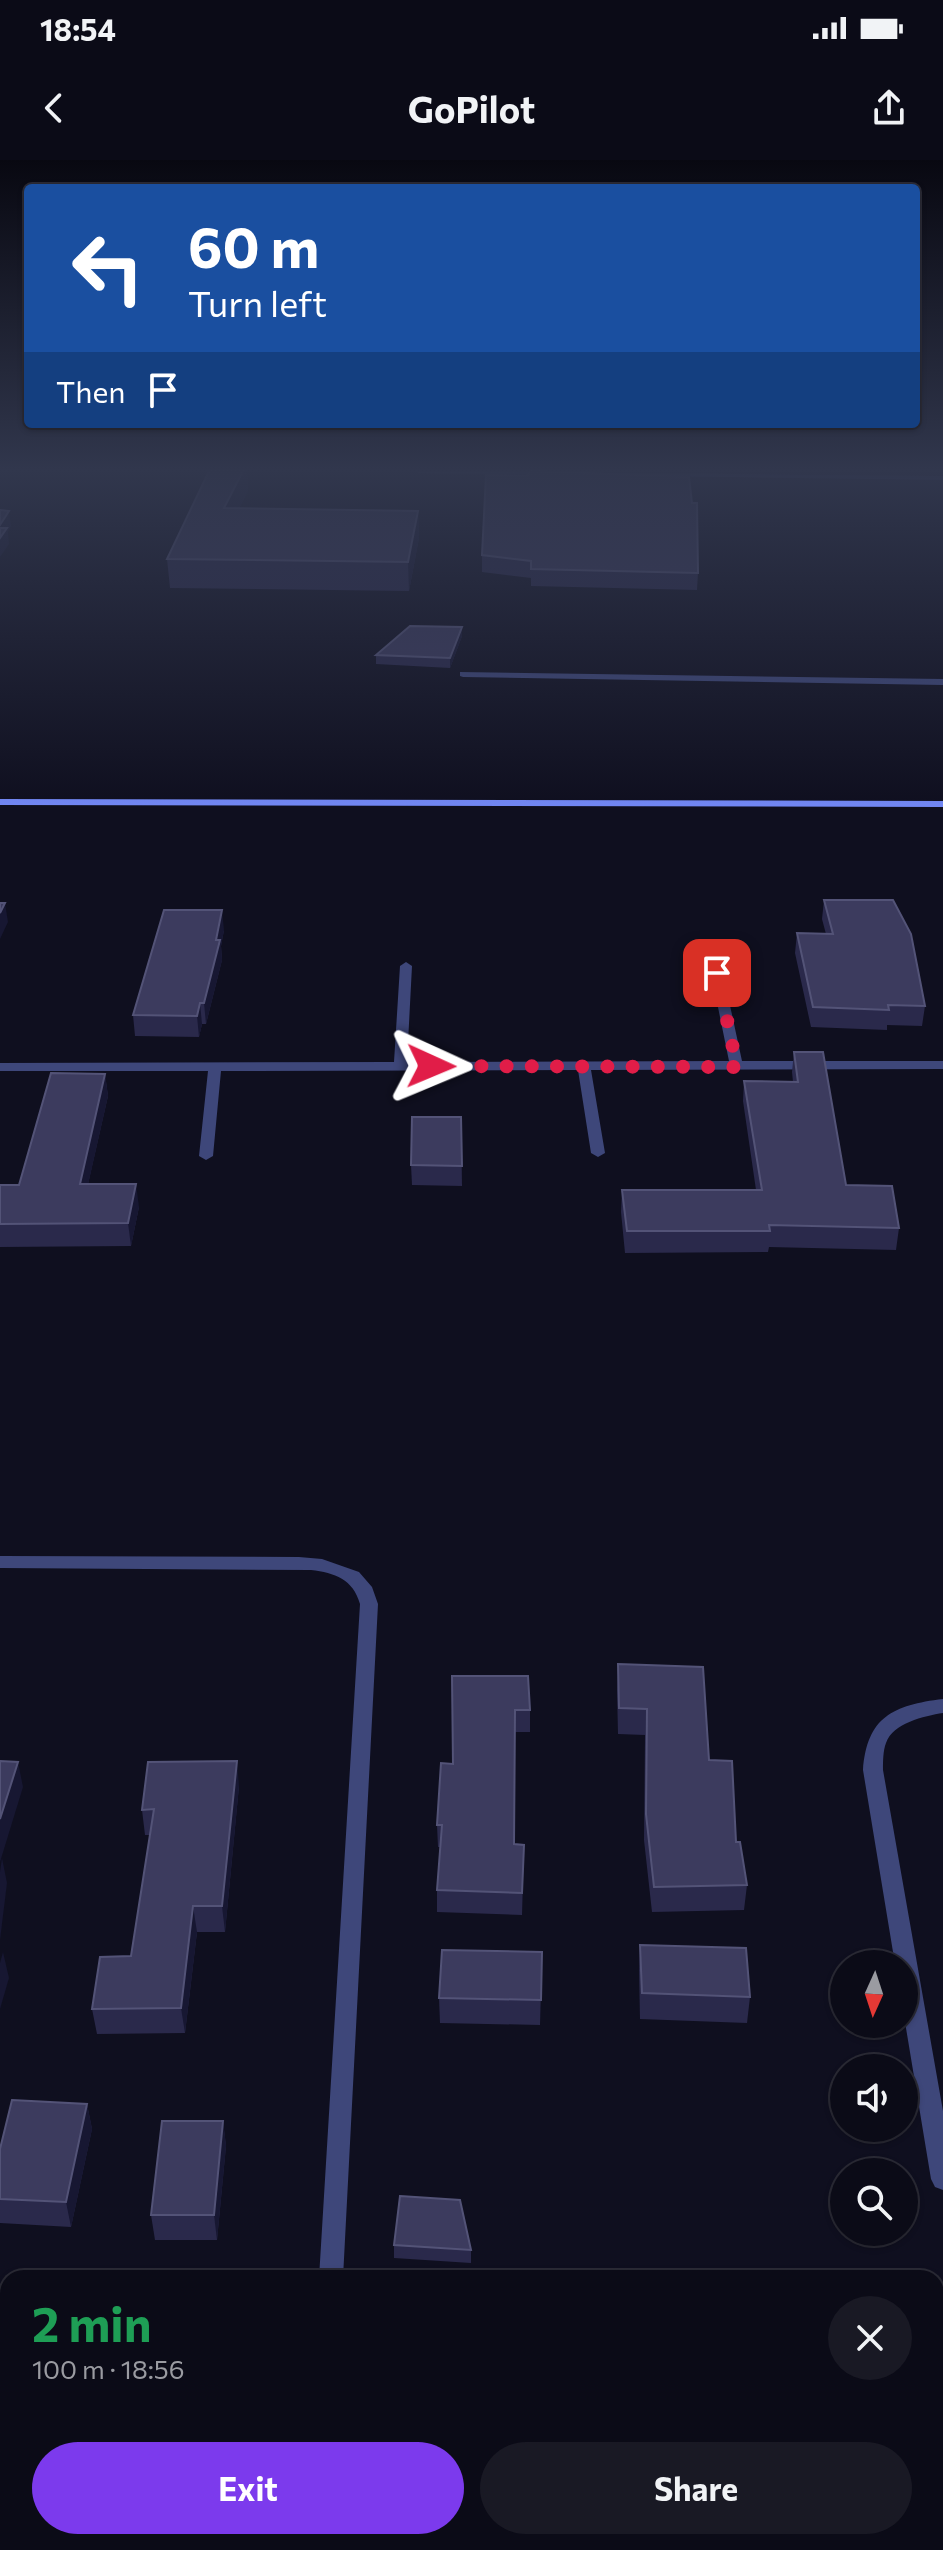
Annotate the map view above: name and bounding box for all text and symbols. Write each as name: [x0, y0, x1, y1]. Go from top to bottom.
text: 18:54: [40, 10, 116, 47]
icon: back: [32, 86, 76, 130]
text: GoPilot: [408, 86, 535, 130]
icon: share: [867, 86, 911, 130]
text: 60 m: [188, 211, 319, 280]
icon: left: [56, 216, 160, 320]
text: Turn left: [188, 280, 327, 324]
icon: arrive: [141, 368, 185, 412]
text: Then: [56, 372, 125, 409]
pin: [683, 939, 751, 1007]
icon: arrive: [695, 951, 739, 995]
position arrow: [389, 1024, 473, 1108]
north arrow: [830, 1950, 918, 2038]
map controls: [830, 1950, 918, 2246]
button: sound: [830, 2054, 918, 2142]
button: search: [830, 2158, 918, 2246]
text: 2 min: [32, 2293, 152, 2352]
button: close: [828, 2296, 912, 2380]
text: 100 m · 18:56: [32, 2353, 185, 2384]
button: Exit: [32, 2442, 464, 2534]
button: Share: [480, 2442, 912, 2534]

